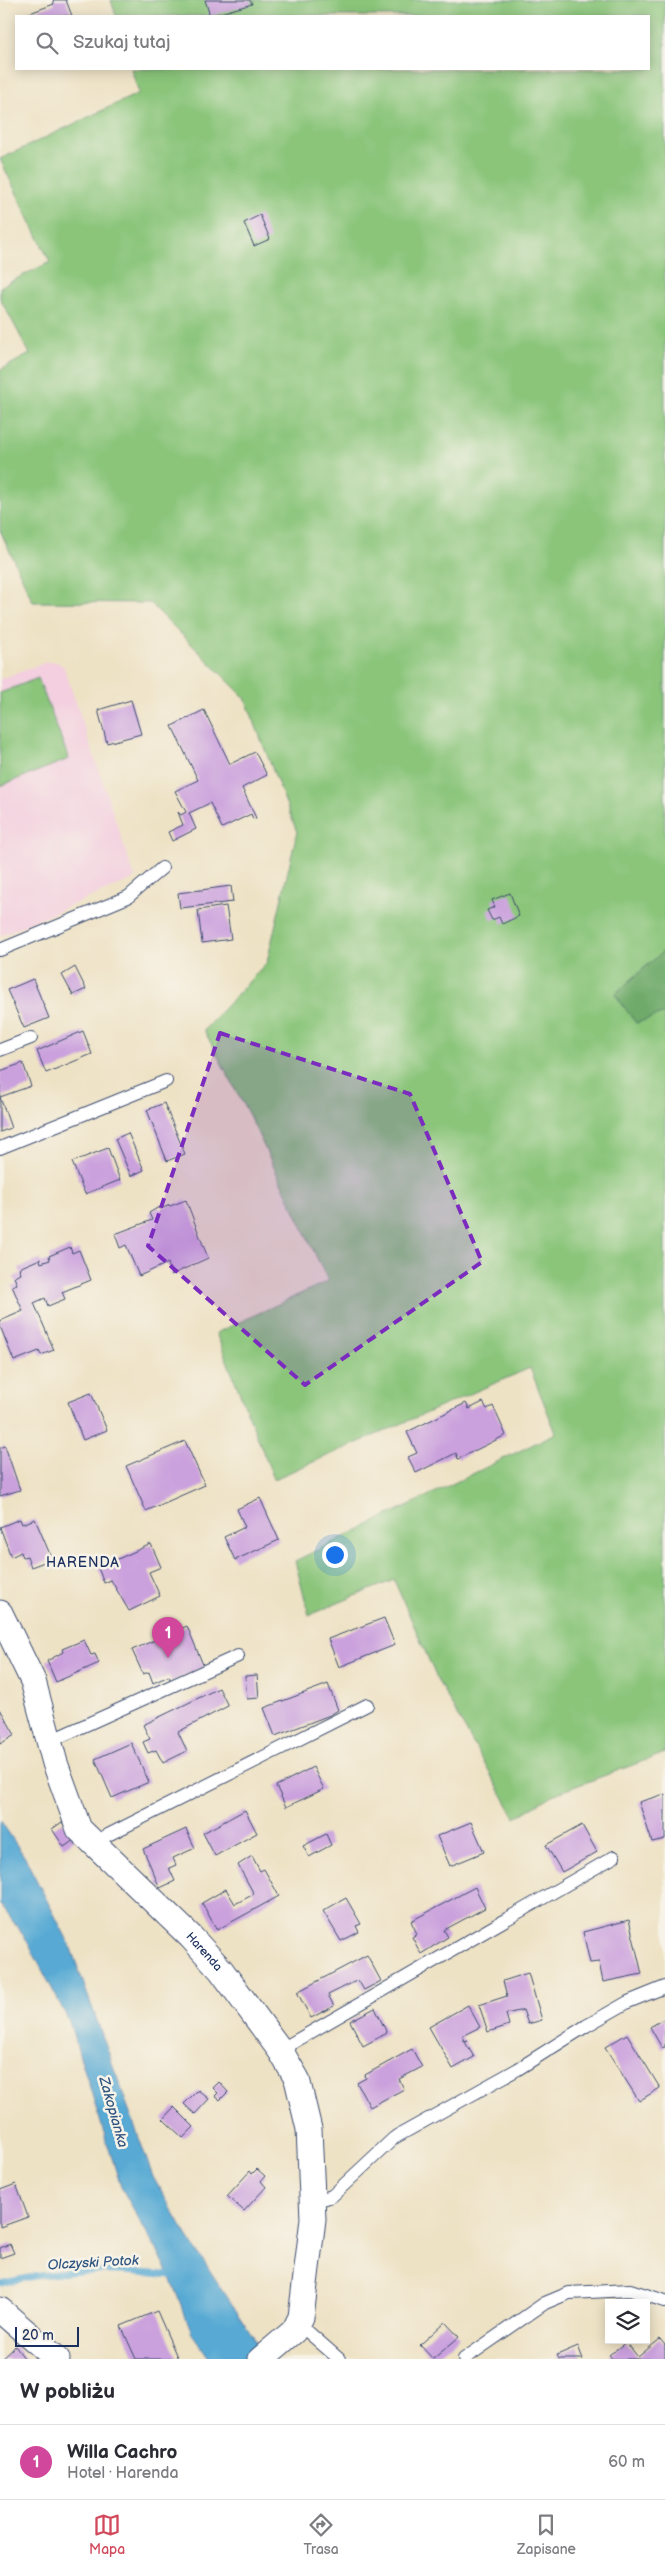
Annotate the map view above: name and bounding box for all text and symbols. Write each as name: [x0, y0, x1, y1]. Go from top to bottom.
search box: [15, 15, 650, 70]
icon: search: [33, 29, 61, 57]
text: Szukaj tutaj: [73, 31, 170, 54]
your location: [322, 1542, 348, 1568]
district label: HARENDA: [46, 1554, 120, 1571]
pin: 1: [152, 1617, 184, 1658]
street label: Harenda: [182, 1929, 225, 1975]
water label: Zakopianka: [95, 2074, 132, 2149]
water label: Olczyski Potok: [47, 2252, 140, 2273]
map controls: [605, 2299, 650, 2344]
button: layers: [605, 2299, 650, 2344]
scale bar: [15, 2324, 79, 2347]
text: 20 m: [22, 2327, 54, 2344]
text: W pobliżu: [20, 2379, 115, 2404]
text: Willa Cachro: [67, 2441, 177, 2464]
text: 1: [33, 2453, 39, 2472]
text: 60 m: [608, 2453, 645, 2472]
text: Hotel · Harenda: [67, 2464, 178, 2483]
tab: Mapa: [89, 2511, 125, 2558]
tab: Trasa: [303, 2511, 339, 2558]
tab: Zapisane: [517, 2511, 576, 2558]

